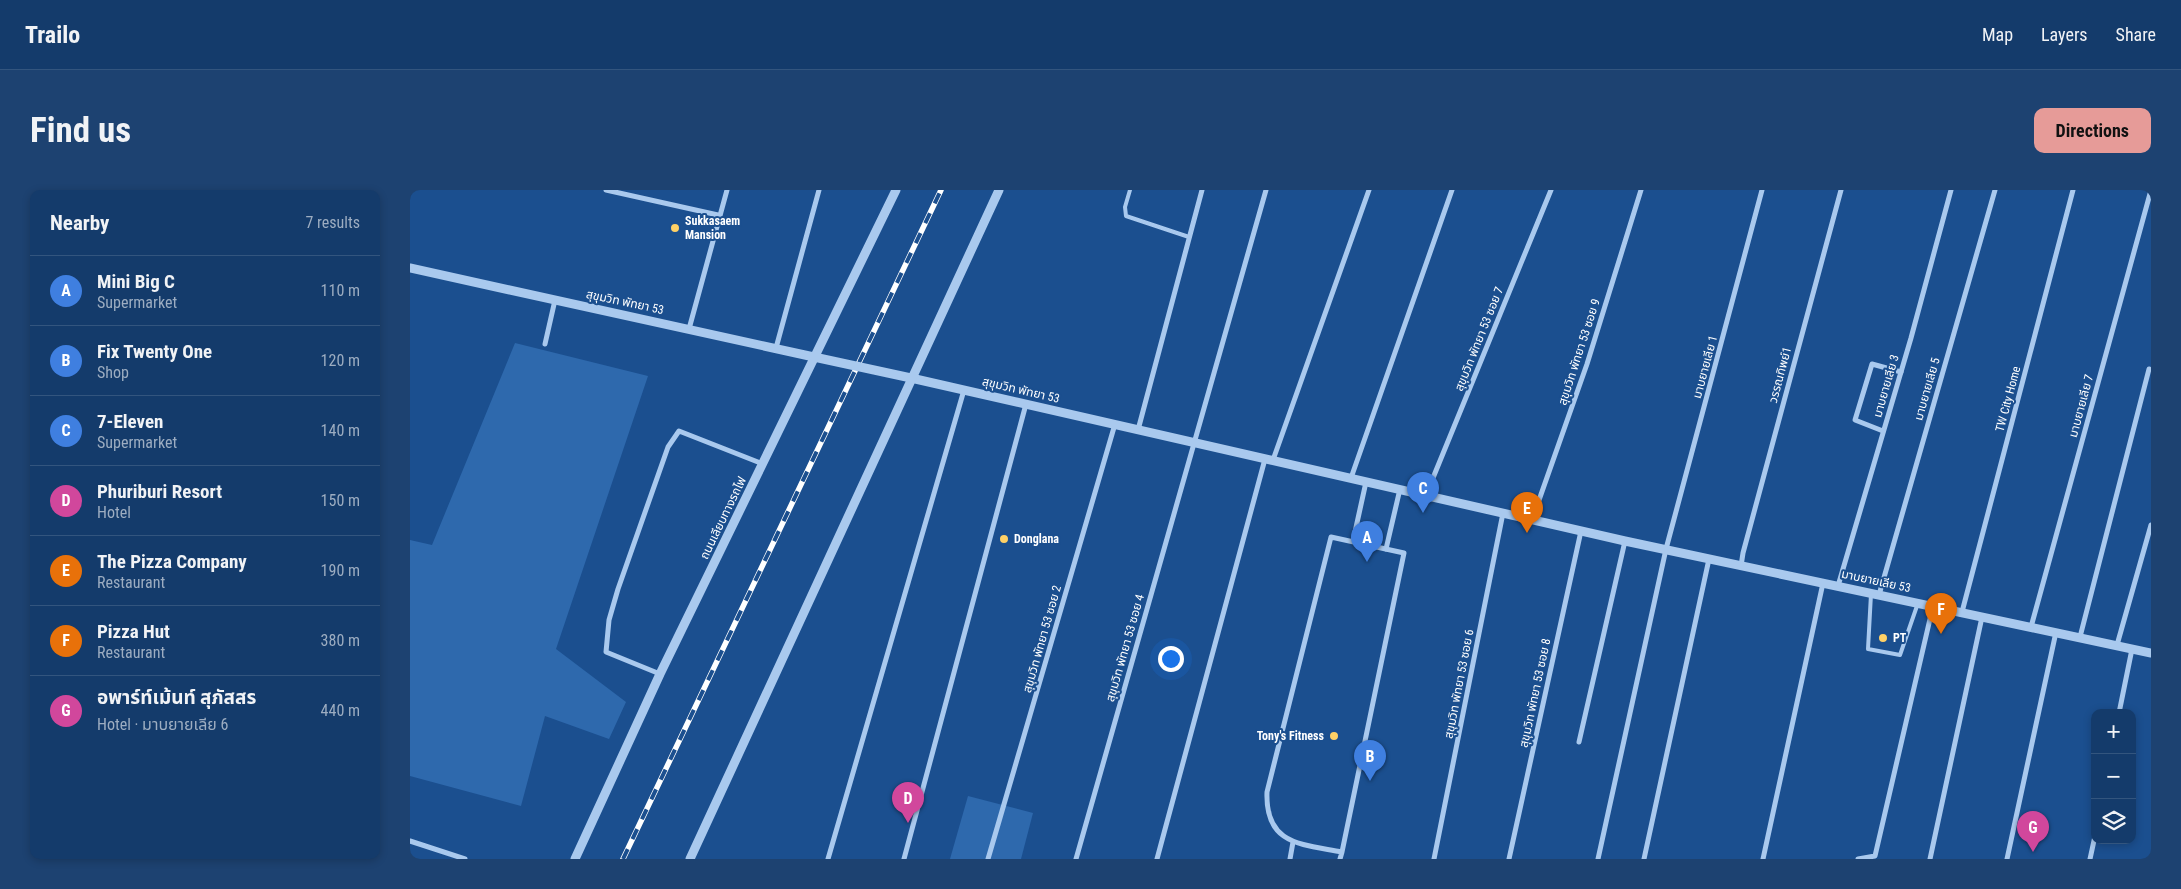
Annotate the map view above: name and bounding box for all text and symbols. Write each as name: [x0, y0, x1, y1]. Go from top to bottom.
text: Trailo: [25, 21, 80, 49]
text: Map: [1982, 24, 2013, 45]
text: Layers: [2041, 24, 2088, 45]
text: Share: [2116, 24, 2156, 45]
button: Directions: [2034, 108, 2151, 153]
text: Find us: [30, 110, 131, 151]
text: Nearby: [50, 211, 109, 235]
text: 7 results: [305, 213, 360, 232]
place label: Sukkasaem Mansion: [685, 214, 740, 242]
marker: Sukkasaem Mansion: [669, 222, 681, 234]
text: Mini Big C: [97, 270, 175, 293]
text: A: [61, 281, 71, 300]
text: 110 m: [321, 281, 360, 300]
street label: สุขุมวิท พัทยา 53 ซอย 7: [1452, 285, 1506, 393]
street label: สุขุมวิท พัทยา 53: [585, 287, 665, 317]
text: Supermarket: [97, 293, 177, 312]
street label: สุขุมวิท พัทยา 53 ซอย 9: [1555, 297, 1603, 407]
street label: มาบยายเลีย 1: [1690, 334, 1720, 400]
text: Fix Twenty One: [97, 340, 212, 363]
street label: วรรณทิพย์1: [1766, 346, 1794, 404]
text: B: [62, 351, 70, 370]
text: 120 m: [321, 351, 360, 370]
street label: มาบยายเลีย 3: [1870, 353, 1902, 419]
street label: มาบยายเลีย 5: [1911, 356, 1943, 422]
text: Shop: [97, 363, 129, 382]
street label: TW City Home: [1993, 364, 2024, 433]
street label: มาบยายเลีย 7: [2066, 373, 2096, 439]
street label: สุขุมวิท พัทยา 53: [981, 374, 1061, 406]
text: 7-Eleven: [97, 410, 163, 433]
text: C: [61, 421, 71, 440]
text: 140 m: [321, 421, 360, 440]
text: Supermarket: [97, 433, 177, 452]
pin: C: [1407, 472, 1439, 513]
street label: ถนนเลียบทางรถไฟ: [697, 475, 749, 561]
text: Phuriburi Resort: [97, 480, 222, 503]
text: D: [61, 491, 71, 510]
text: 150 m: [321, 491, 360, 510]
pin: E: [1511, 492, 1543, 533]
text: Hotel: [97, 503, 131, 522]
pin: A: [1351, 521, 1383, 562]
place label: Donglana: [1014, 532, 1059, 546]
marker: Donglana: [998, 533, 1010, 545]
text: The Pizza Company: [97, 550, 247, 573]
text: E: [62, 561, 70, 580]
text: 190 m: [321, 561, 360, 580]
street label: มาบยายเลีย 53: [1840, 567, 1912, 595]
text: Restaurant: [97, 573, 165, 592]
street label: สุขุมวิท พัทยา 53 ซอย 2: [1020, 584, 1064, 694]
street label: สุขุมวิท พัทยา 53 ซอย 4: [1103, 593, 1147, 703]
pin: F: [1925, 593, 1957, 634]
text: Pizza Hut: [97, 620, 170, 643]
street label: สุขุมวิท พัทยา 53 ซอย 6: [1442, 628, 1476, 740]
text: F: [62, 631, 70, 650]
text: 380 m: [321, 631, 360, 650]
place label: PT: [1893, 631, 1907, 645]
marker: PT: [1877, 632, 1889, 644]
street label: สุขุมวิท พัทยา 53 ซอย 8: [1517, 637, 1553, 749]
text: Restaurant: [97, 643, 165, 662]
your location: [1158, 646, 1184, 672]
text: อพาร์ท์เม้นท์ สุภัสสร: [97, 686, 256, 709]
text: G: [61, 701, 71, 720]
text: 440 m: [321, 701, 360, 720]
map controls: [2091, 709, 2136, 844]
button: +: [2091, 709, 2136, 754]
text: Hotel · มาบยายเลีย 6: [97, 715, 228, 734]
place label: Tony's Fitness: [1257, 729, 1325, 743]
marker: Tony's Fitness: [1328, 730, 1340, 742]
pin: B: [1354, 740, 1386, 781]
button: −: [2091, 754, 2136, 799]
pin: D: [892, 782, 924, 823]
button: layers: [2091, 799, 2136, 844]
pin: G: [2017, 811, 2049, 852]

